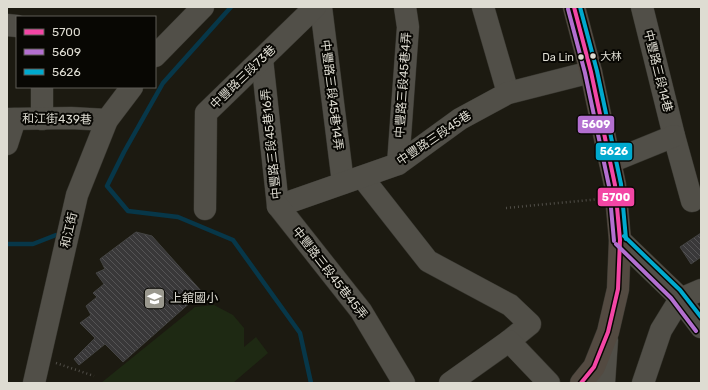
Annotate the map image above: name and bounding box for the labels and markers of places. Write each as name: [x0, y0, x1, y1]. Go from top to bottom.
place label: 大林: [600, 50, 622, 63]
place label: Da Lin: [542, 51, 574, 64]
marker: 大林: [588, 51, 598, 61]
marker: Da Lin: [576, 52, 586, 62]
school or university icon: 上舘國小: [141, 285, 167, 311]
place label: 上舘國小: [170, 291, 218, 305]

